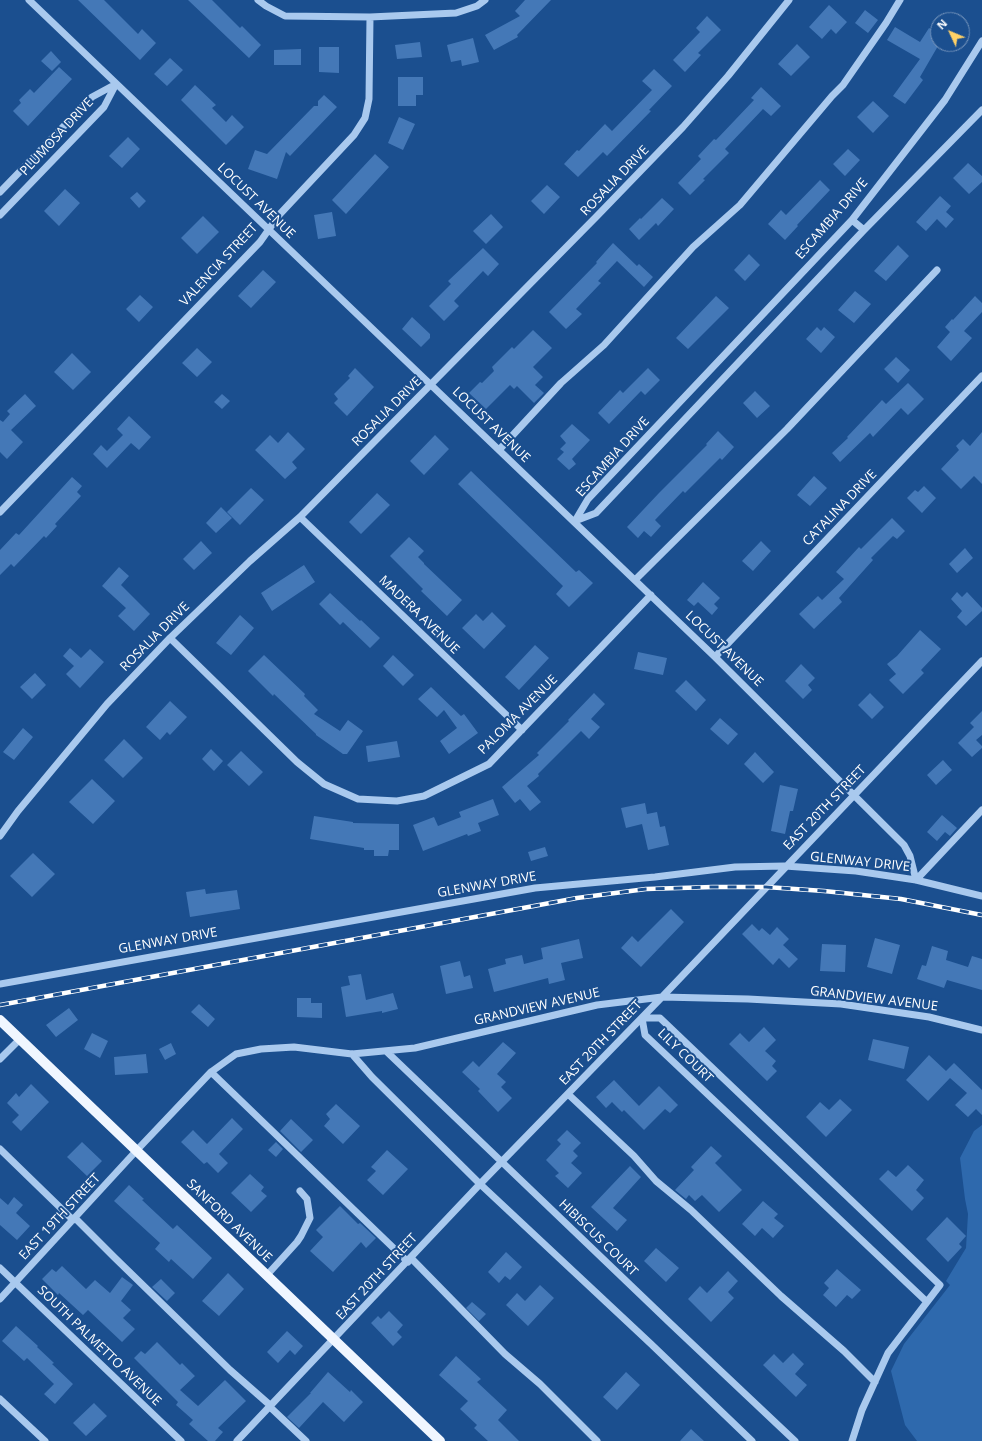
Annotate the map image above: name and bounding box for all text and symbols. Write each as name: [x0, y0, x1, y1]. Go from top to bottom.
north arrow: [930, 12, 970, 52]
text: N: [933, 16, 950, 32]
street label: PLUMOSA DRIVE: [17, 95, 97, 179]
street label: ROSALIA DRIVE: [578, 143, 652, 219]
street label: LOCUST AVENUE: [214, 160, 298, 242]
street label: ESCAMBIA DRIVE: [793, 175, 871, 263]
street label: VALENCIA STREET: [177, 221, 261, 309]
street label: ROSALIA DRIVE: [349, 374, 425, 450]
street label: LOCUST AVENUE: [449, 384, 533, 466]
street label: ESCAMBIA DRIVE: [573, 414, 653, 500]
street label: CATALINA DRIVE: [800, 467, 880, 549]
street label: MADERA AVENUE: [376, 573, 462, 657]
street label: ROSALIA DRIVE: [117, 599, 193, 675]
street label: LOCUST AVENUE: [682, 608, 766, 690]
street label: PALOMA AVENUE: [475, 672, 561, 758]
street label: EAST 20TH STREET: [780, 762, 870, 854]
street label: GLENWAY DRIVE: [809, 849, 911, 875]
street label: GLENWAY DRIVE: [436, 869, 538, 901]
street label: GLENWAY DRIVE: [117, 925, 219, 957]
street label: GRANDVIEW AVENUE: [809, 983, 939, 1015]
street label: GRANDVIEW AVENUE: [473, 985, 601, 1029]
street label: EAST 20TH STREET: [556, 997, 646, 1089]
street label: LILY COURT: [654, 1026, 716, 1086]
street label: EAST 19TH STREET: [16, 1171, 104, 1263]
street label: SANFORD AVENUE: [183, 1176, 275, 1266]
street label: HIBISCUS COURT: [555, 1196, 641, 1280]
street label: EAST 20TH STREET: [333, 1231, 421, 1323]
street label: SOUTH PALMETTO AVENUE: [34, 1283, 164, 1409]

